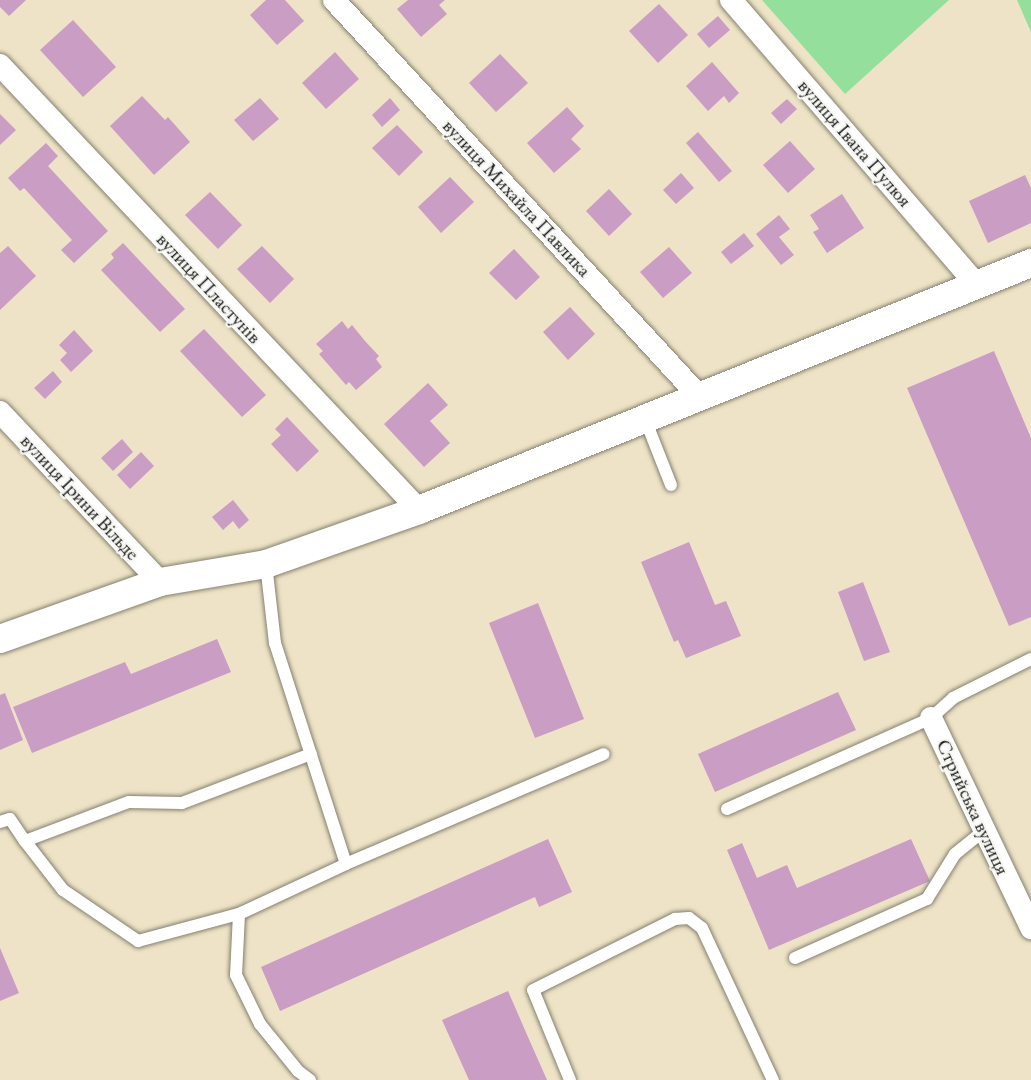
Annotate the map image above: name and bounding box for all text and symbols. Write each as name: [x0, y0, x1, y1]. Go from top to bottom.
street label: вулиця Івана Пулюя: [793, 74, 917, 212]
street label: вулиця Михайла Павлика: [438, 114, 596, 282]
street label: вулиця Пластунів: [151, 228, 267, 348]
street label: вулиця Ірини Вільде: [15, 429, 145, 565]
street label: Стрийська вулиця: [931, 735, 1015, 879]

